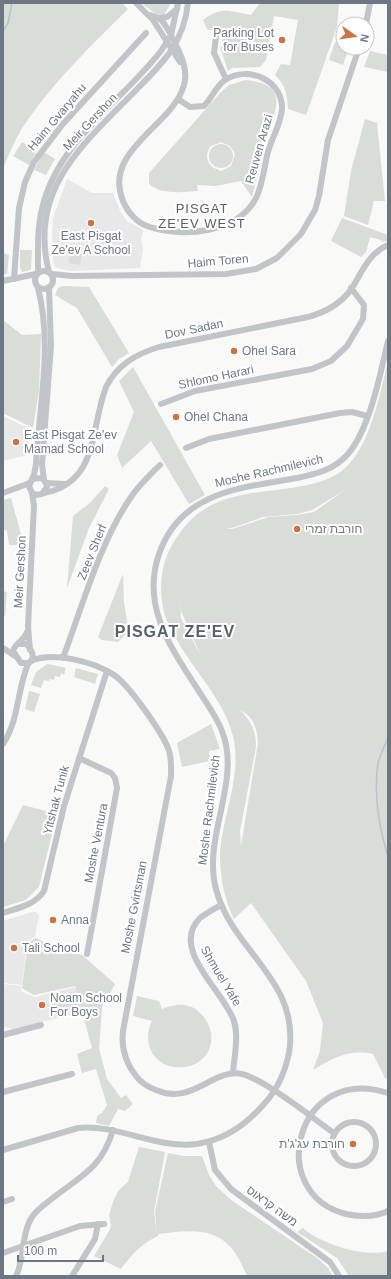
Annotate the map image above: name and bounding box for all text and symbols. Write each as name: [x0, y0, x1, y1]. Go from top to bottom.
north arrow: [335, 16, 375, 56]
place label: Parking Lot for Buses: [213, 26, 275, 54]
text: N: [358, 33, 371, 44]
marker: Parking Lot for Buses: [277, 35, 287, 45]
street label: Haim Gvaryahu: [25, 81, 89, 153]
street label: Meir Gershon: [60, 91, 120, 153]
street label: Reuven Arazi: [242, 113, 276, 185]
district label: PISGAT ZE'EV WEST: [158, 201, 246, 231]
marker: East Pisgat Ze'ev A School: [86, 218, 96, 228]
place label: East Pisgat Ze'ev A School: [51, 229, 131, 257]
street label: Haim Toren: [187, 251, 249, 271]
street label: Dov Sadan: [164, 316, 224, 342]
place label: Ohel Sara: [242, 344, 296, 358]
marker: Ohel Sara: [229, 346, 239, 356]
street label: Shlomo Harari: [177, 362, 255, 392]
place label: Ohel Chana: [184, 410, 248, 424]
marker: Ohel Chana: [171, 412, 181, 422]
place label: East Pisgat Ze'ev Mamad School: [24, 428, 117, 456]
marker: East Pisgat Ze'ev Mamad School: [11, 437, 21, 447]
street label: Moshe Rachmilevich: [213, 452, 325, 490]
street label: Zeev Sherf: [75, 522, 110, 582]
place label: חורבת זמרי: [305, 522, 362, 536]
marker: חורבת זמרי: [292, 524, 302, 534]
street label: Meir Gershon: [11, 535, 29, 609]
district label: PISGAT ZE'EV: [115, 623, 235, 640]
street label: Moshe Rachmilevich: [195, 754, 223, 866]
street label: Yitshak Tunik: [40, 763, 72, 836]
street label: Moshe Ventura: [81, 802, 111, 884]
street label: Moshe Gvirtsman: [118, 860, 150, 954]
place label: Anna: [61, 913, 89, 927]
marker: Anna: [48, 915, 58, 925]
place label: Tali School: [22, 941, 80, 955]
marker: Tali School: [9, 943, 19, 953]
street label: Shmuel Yafe: [198, 943, 245, 1009]
place label: Noam School For Boys: [50, 991, 122, 1019]
marker: Noam School For Boys: [37, 1000, 47, 1010]
place label: חורבת עג'ג'ת: [279, 1137, 345, 1151]
marker: חורבת עג'ג'ת: [348, 1139, 358, 1149]
street label: משה קראוס: [244, 1183, 300, 1229]
scale bar: [18, 1237, 103, 1263]
text: 100 m: [24, 1244, 57, 1258]

